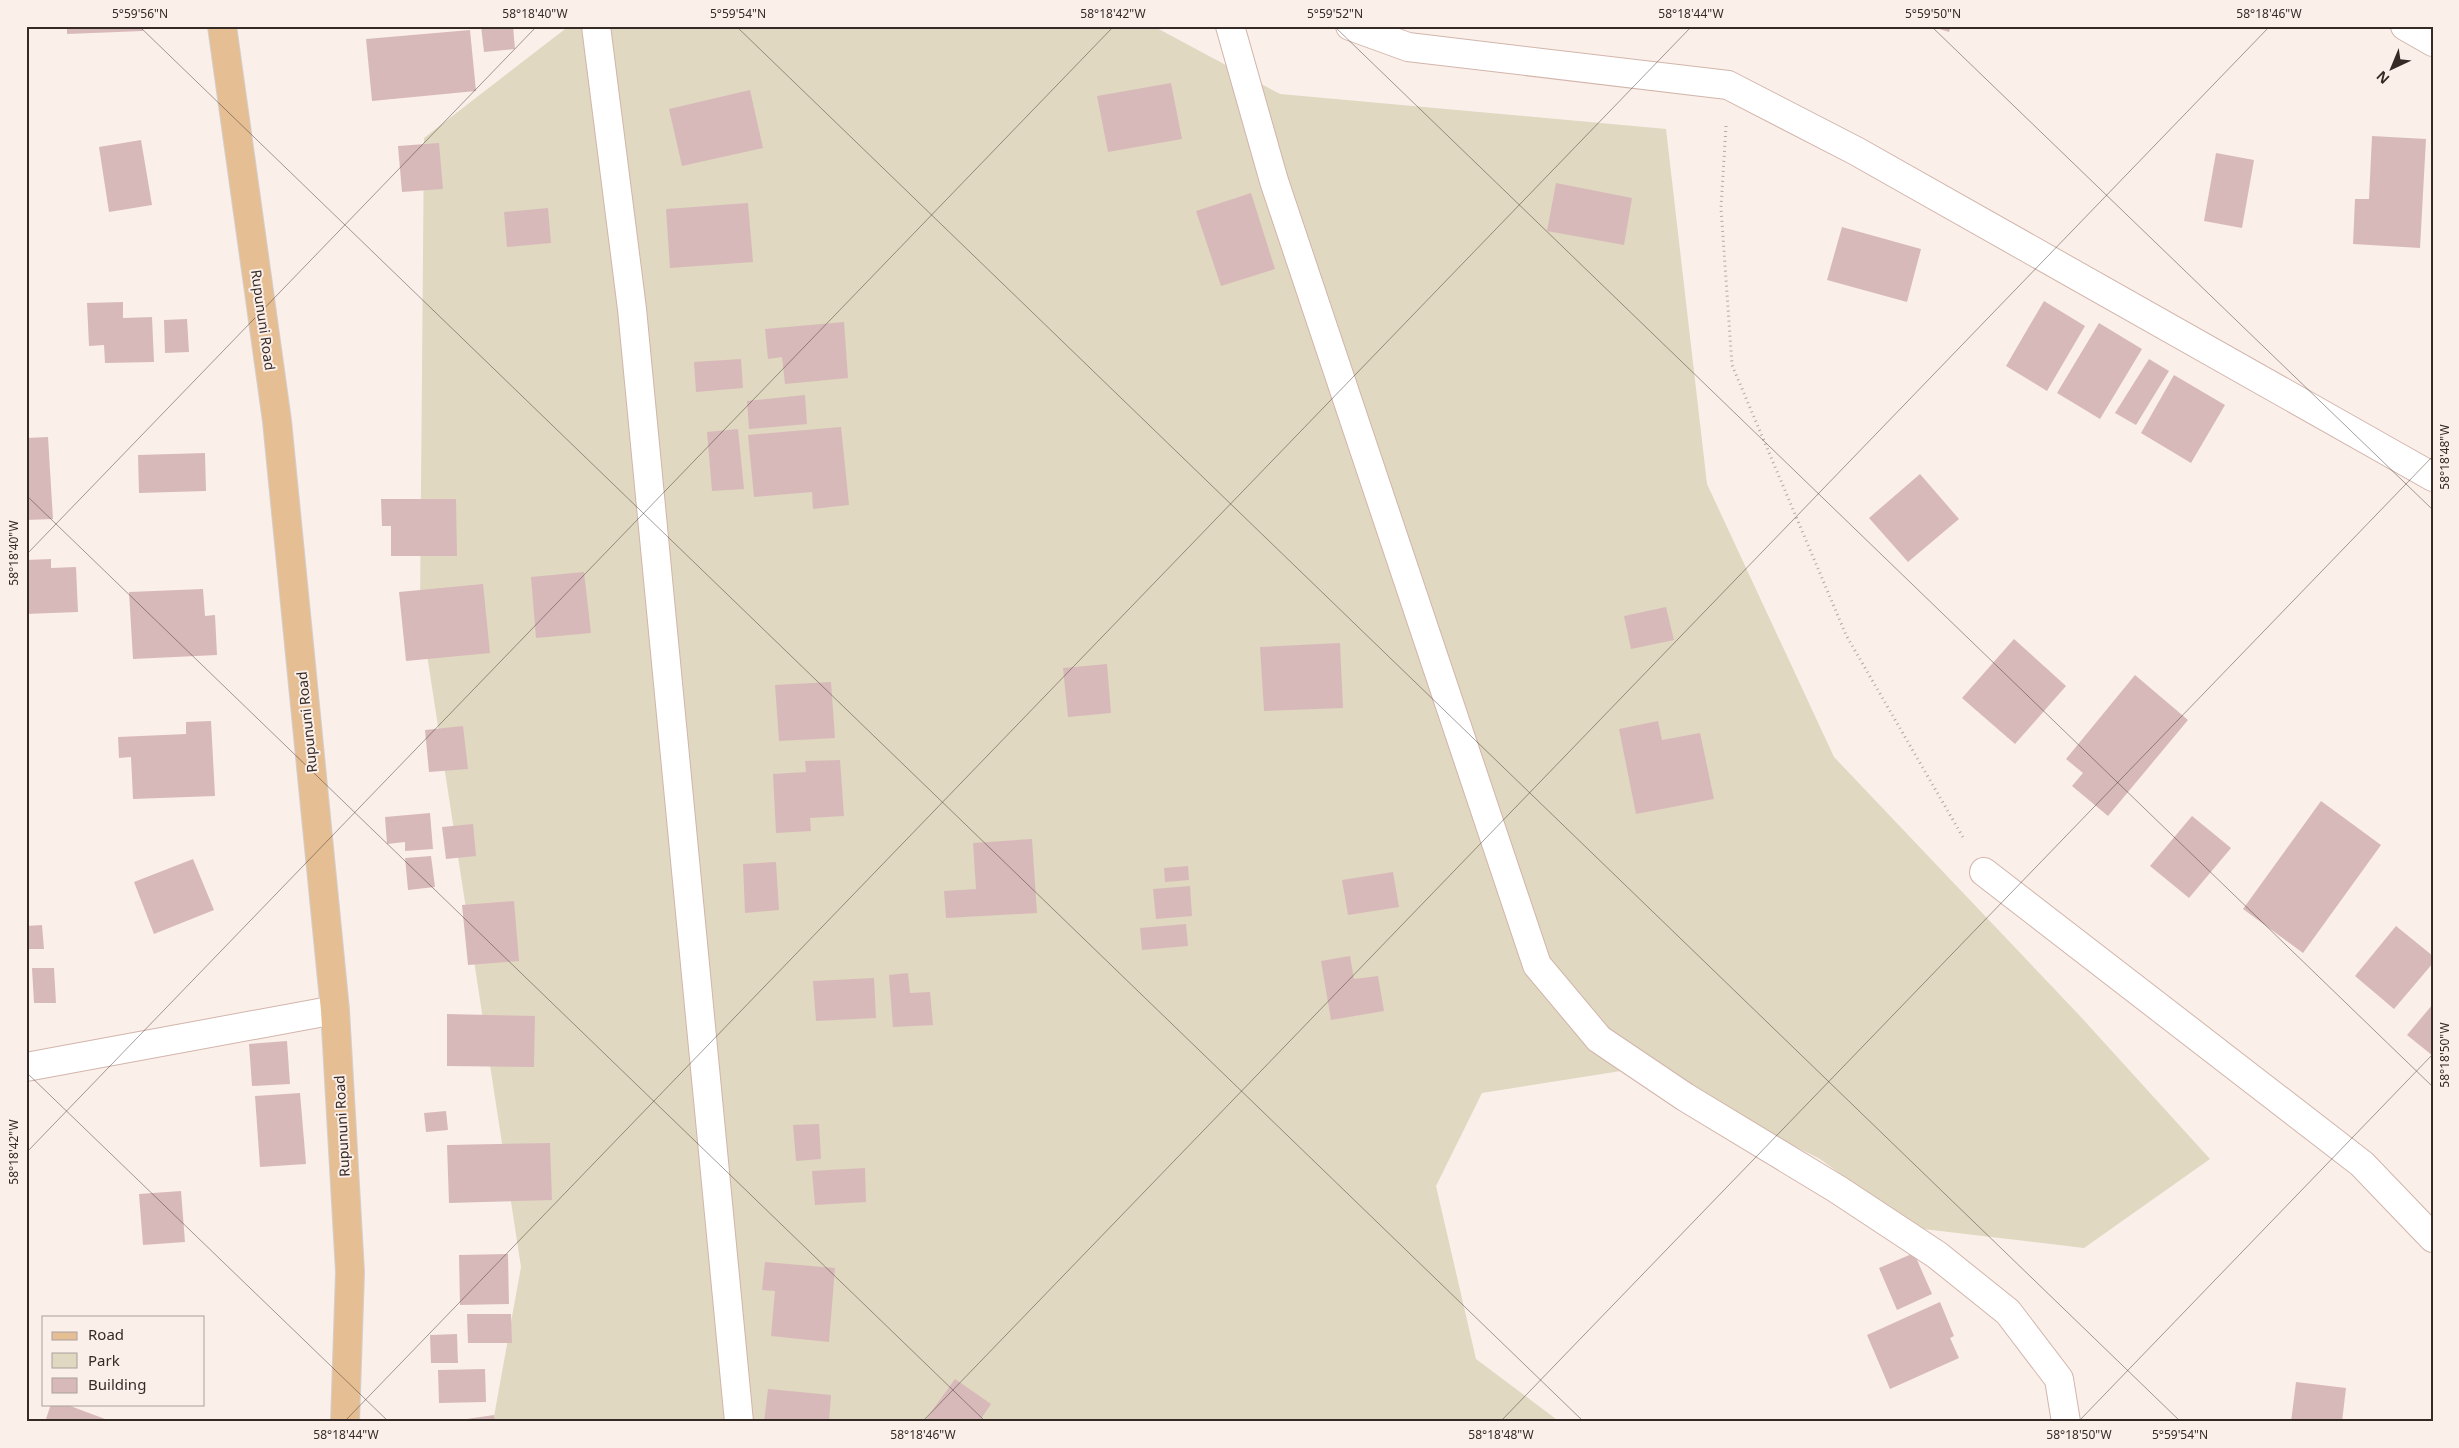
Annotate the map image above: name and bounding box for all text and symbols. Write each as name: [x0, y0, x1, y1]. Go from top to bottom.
text: 5°59'56"N: [112, 5, 168, 22]
text: 58°18'40"W: [502, 5, 568, 22]
text: 5°59'54"N: [710, 5, 766, 22]
text: 58°18'42"W: [1080, 5, 1146, 22]
text: 5°59'52"N: [1307, 5, 1363, 22]
text: 58°18'44"W: [1658, 5, 1724, 22]
text: 5°59'50"N: [1905, 5, 1961, 22]
text: 58°18'46"W: [2236, 5, 2302, 22]
north arrow: [2366, 42, 2416, 92]
text: N: [2372, 67, 2393, 89]
street label: Rupununi Road: [247, 268, 280, 372]
text: 58°18'48"W: [2436, 424, 2453, 490]
text: 58°18'40"W: [5, 520, 22, 586]
street label: Rupununi Road: [292, 671, 321, 774]
text: 58°18'50"W: [2436, 1022, 2453, 1088]
street label: Rupununi Road: [329, 1075, 354, 1177]
text: 58°18'42"W: [5, 1119, 22, 1185]
legend: [42, 1316, 205, 1406]
text: Road: [88, 1324, 124, 1344]
text: Park: [88, 1350, 120, 1370]
text: Building: [88, 1374, 146, 1394]
text: 58°18'44"W: [313, 1426, 379, 1443]
text: 58°18'46"W: [890, 1426, 956, 1443]
text: 58°18'48"W: [1468, 1426, 1534, 1443]
text: 58°18'50"W: [2046, 1426, 2112, 1443]
text: 5°59'54"N: [2152, 1426, 2208, 1443]

